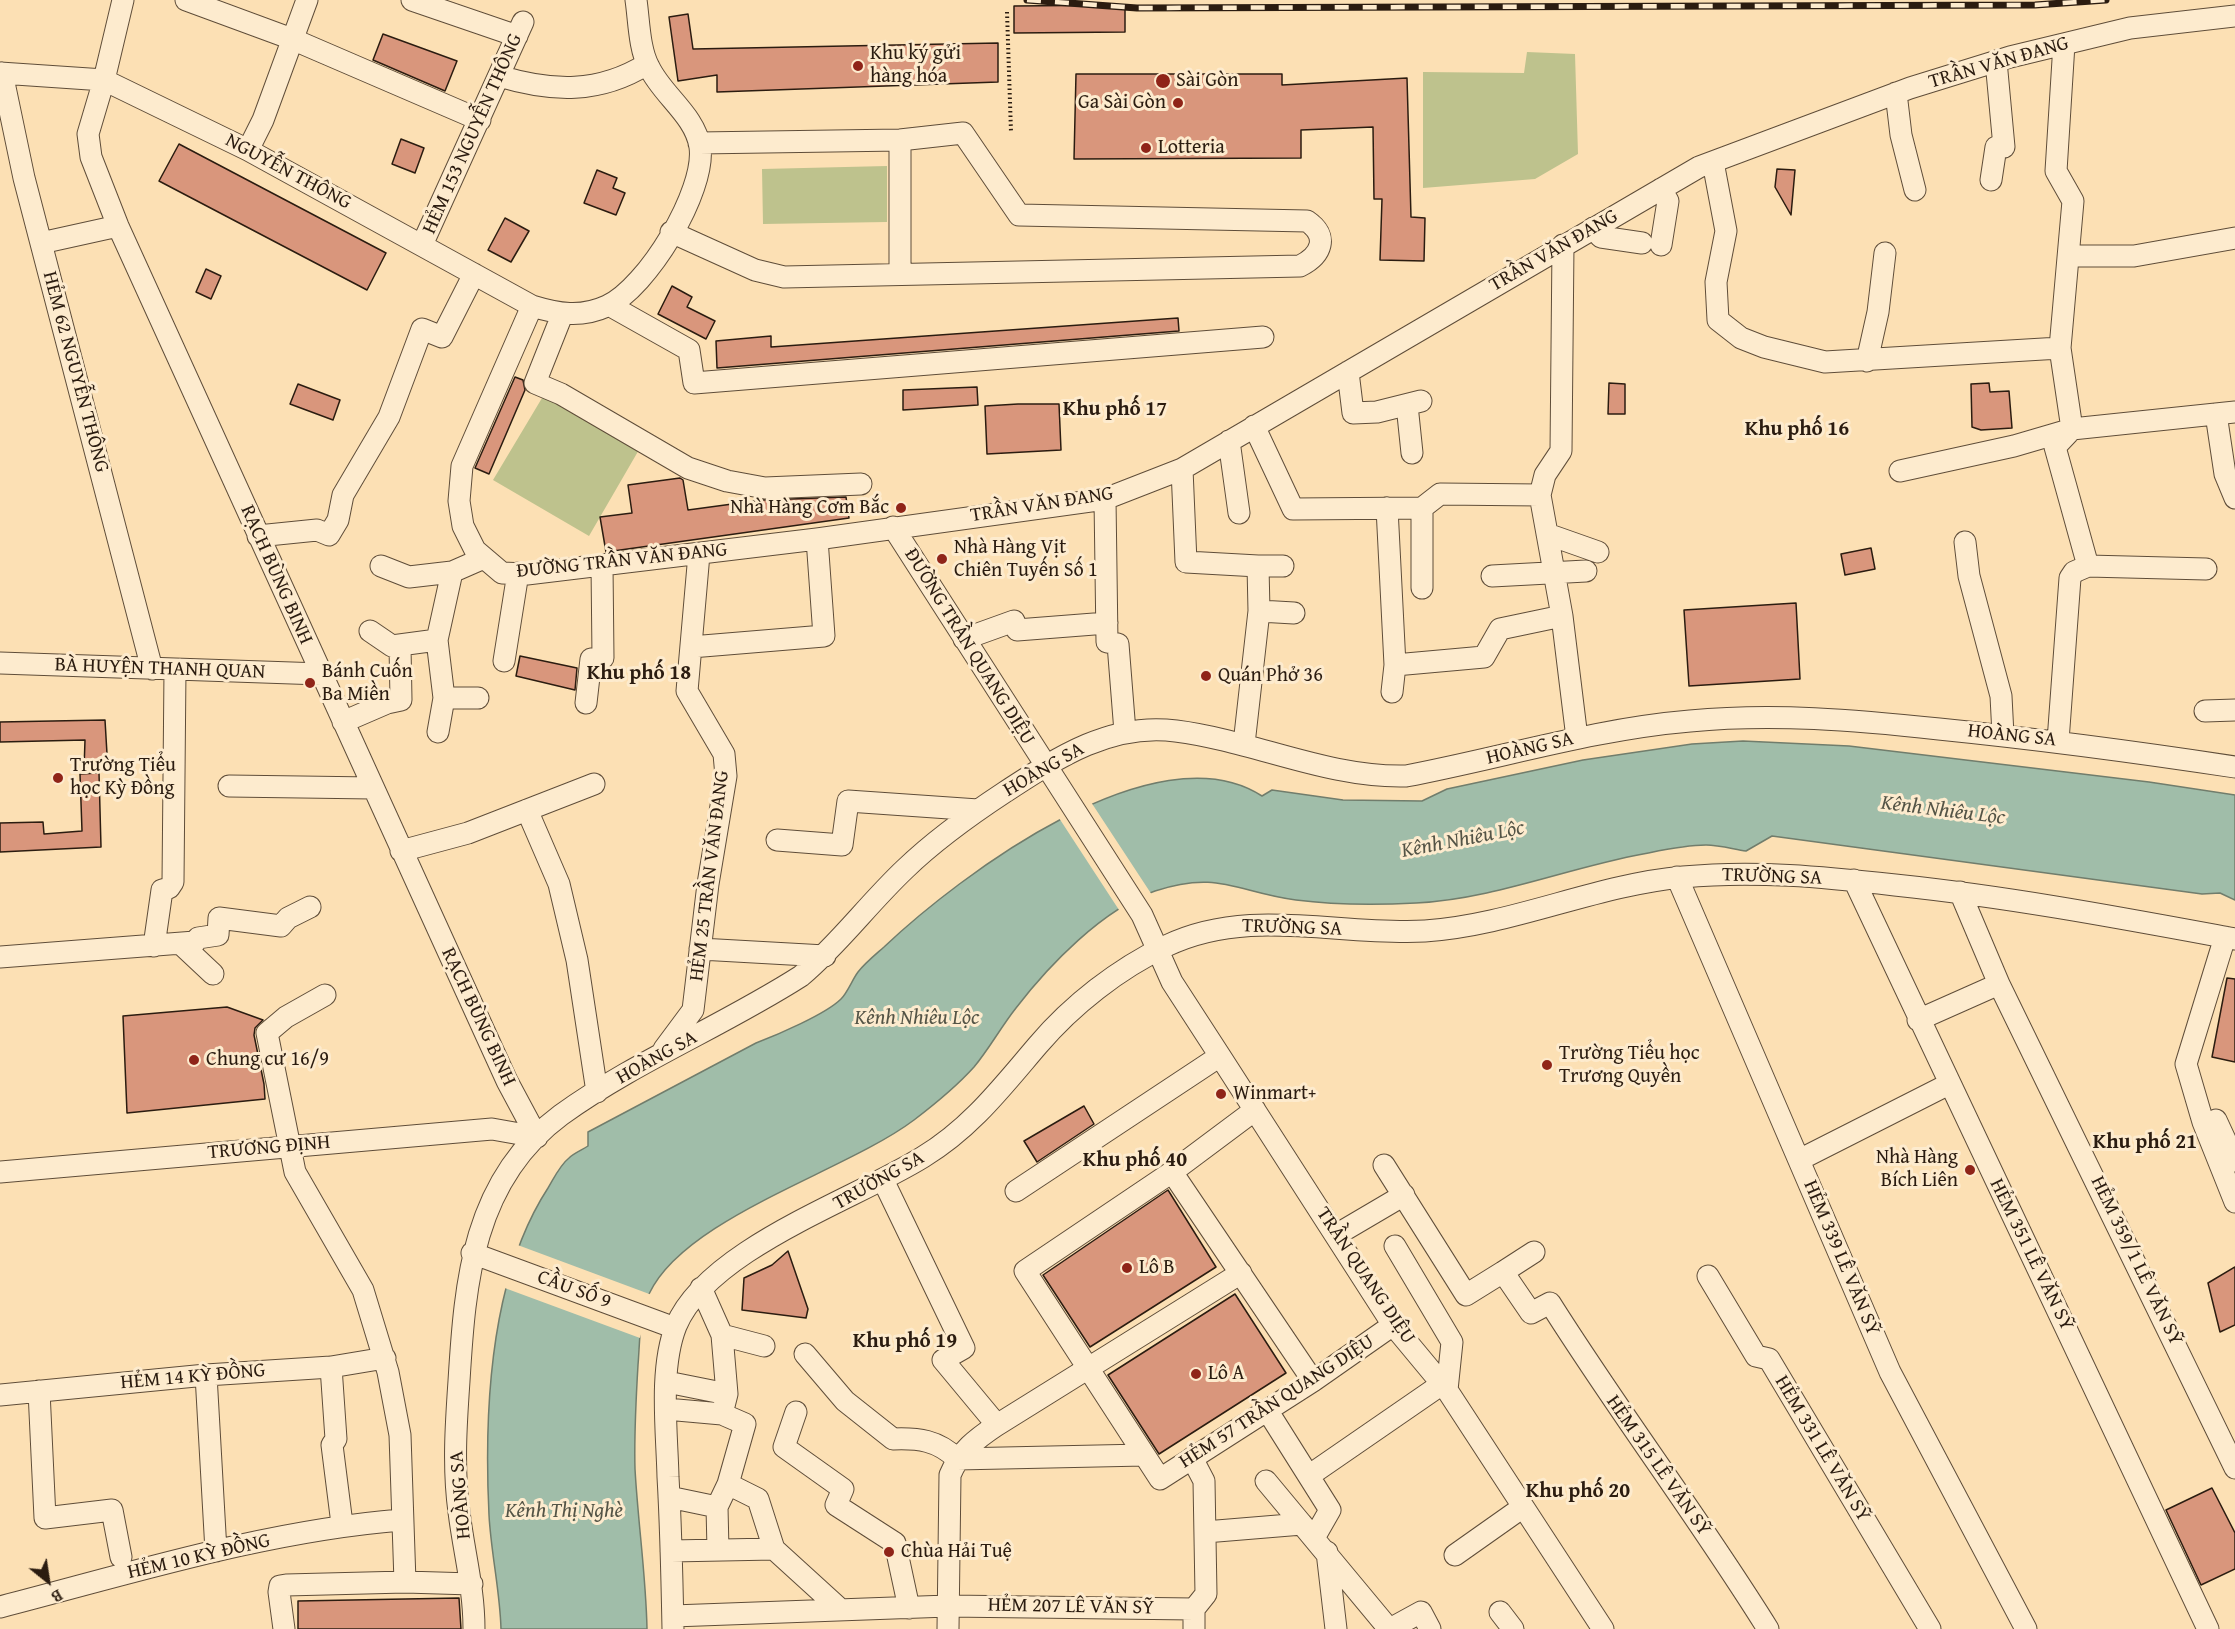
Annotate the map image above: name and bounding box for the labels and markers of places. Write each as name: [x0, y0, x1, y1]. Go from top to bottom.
place label: Khu ký gửi hàng hóa: [870, 42, 961, 89]
marker: Khu ký gửi hàng hóa: [851, 59, 865, 73]
place label: Sài Gòn: [1176, 69, 1238, 93]
marker: Sài Gòn: [1154, 72, 1172, 90]
place label: Ga Sài Gòn: [1078, 91, 1166, 115]
marker: Ga Sài Gòn: [1171, 96, 1185, 110]
place label: Lotteria: [1158, 136, 1225, 160]
marker: Lotteria: [1139, 141, 1153, 155]
place label: Nhà Hàng Cơm Bắc: [730, 496, 889, 520]
marker: Nhà Hàng Cơm Bắc: [894, 501, 908, 515]
place label: Nhà Hàng Vịt Chiên Tuyến Số 1: [954, 536, 1098, 583]
marker: Nhà Hàng Vịt Chiên Tuyến Số 1: [935, 552, 949, 566]
place label: Bánh Cuốn Ba Miền: [322, 660, 413, 707]
place label: Quán Phở 36: [1218, 664, 1323, 688]
marker: Quán Phở 36: [1199, 669, 1213, 683]
marker: Bánh Cuốn Ba Miền: [303, 676, 317, 690]
place label: Trường Tiểu học Kỳ Đồng: [70, 754, 176, 801]
marker: Trường Tiểu học Kỳ Đồng: [51, 771, 65, 785]
place label: Trường Tiểu học Trương Quyền: [1559, 1042, 1700, 1089]
place label: Chung cư 16/9: [206, 1048, 329, 1072]
marker: Chung cư 16/9: [187, 1053, 201, 1067]
marker: Trường Tiểu học Trương Quyền: [1540, 1058, 1554, 1072]
place label: Winmart+: [1233, 1082, 1316, 1106]
marker: Winmart+: [1214, 1087, 1228, 1101]
place label: Nhà Hàng Bích Liên: [1876, 1146, 1958, 1193]
marker: Nhà Hàng Bích Liên: [1963, 1163, 1977, 1177]
place label: Lô B: [1139, 1256, 1175, 1280]
marker: Lô B: [1120, 1261, 1134, 1275]
place label: Lô A: [1208, 1362, 1244, 1386]
marker: Lô A: [1189, 1367, 1203, 1381]
place label: Chùa Hải Tuệ: [901, 1540, 1012, 1564]
marker: Chùa Hải Tuệ: [882, 1545, 896, 1559]

